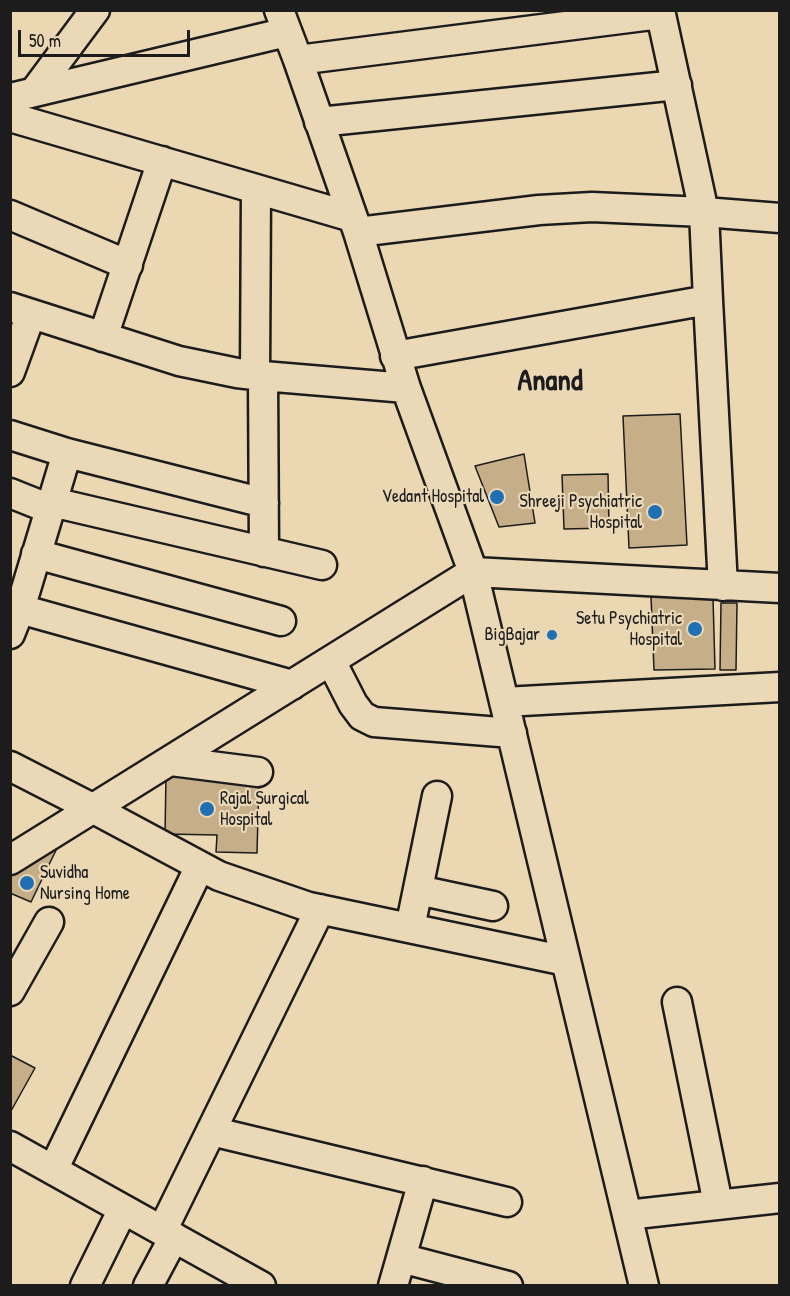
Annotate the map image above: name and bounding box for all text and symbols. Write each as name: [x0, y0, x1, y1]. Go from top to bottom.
scale bar: [21, 18, 194, 56]
text: 50 m: [29, 28, 61, 53]
district label: Anand: [517, 364, 583, 400]
place label: Vedant Hospital: [382, 486, 484, 508]
marker: Vedant Hospital: [488, 488, 506, 506]
place label: Shreeji Psychiatric Hospital: [520, 491, 642, 534]
marker: Shreeji Psychiatric Hospital: [646, 503, 664, 521]
place label: Setu Psychiatric Hospital: [576, 608, 682, 650]
marker: Setu Psychiatric Hospital: [686, 620, 704, 638]
place label: BigBajar: [484, 624, 540, 646]
marker: BigBajar: [545, 628, 559, 642]
place label: Rajal Surgical Hospital: [220, 788, 309, 830]
marker: Rajal Surgical Hospital: [198, 800, 216, 818]
place label: Suvidha Nursing Home: [40, 862, 130, 904]
marker: Suvidha Nursing Home: [18, 874, 36, 892]

